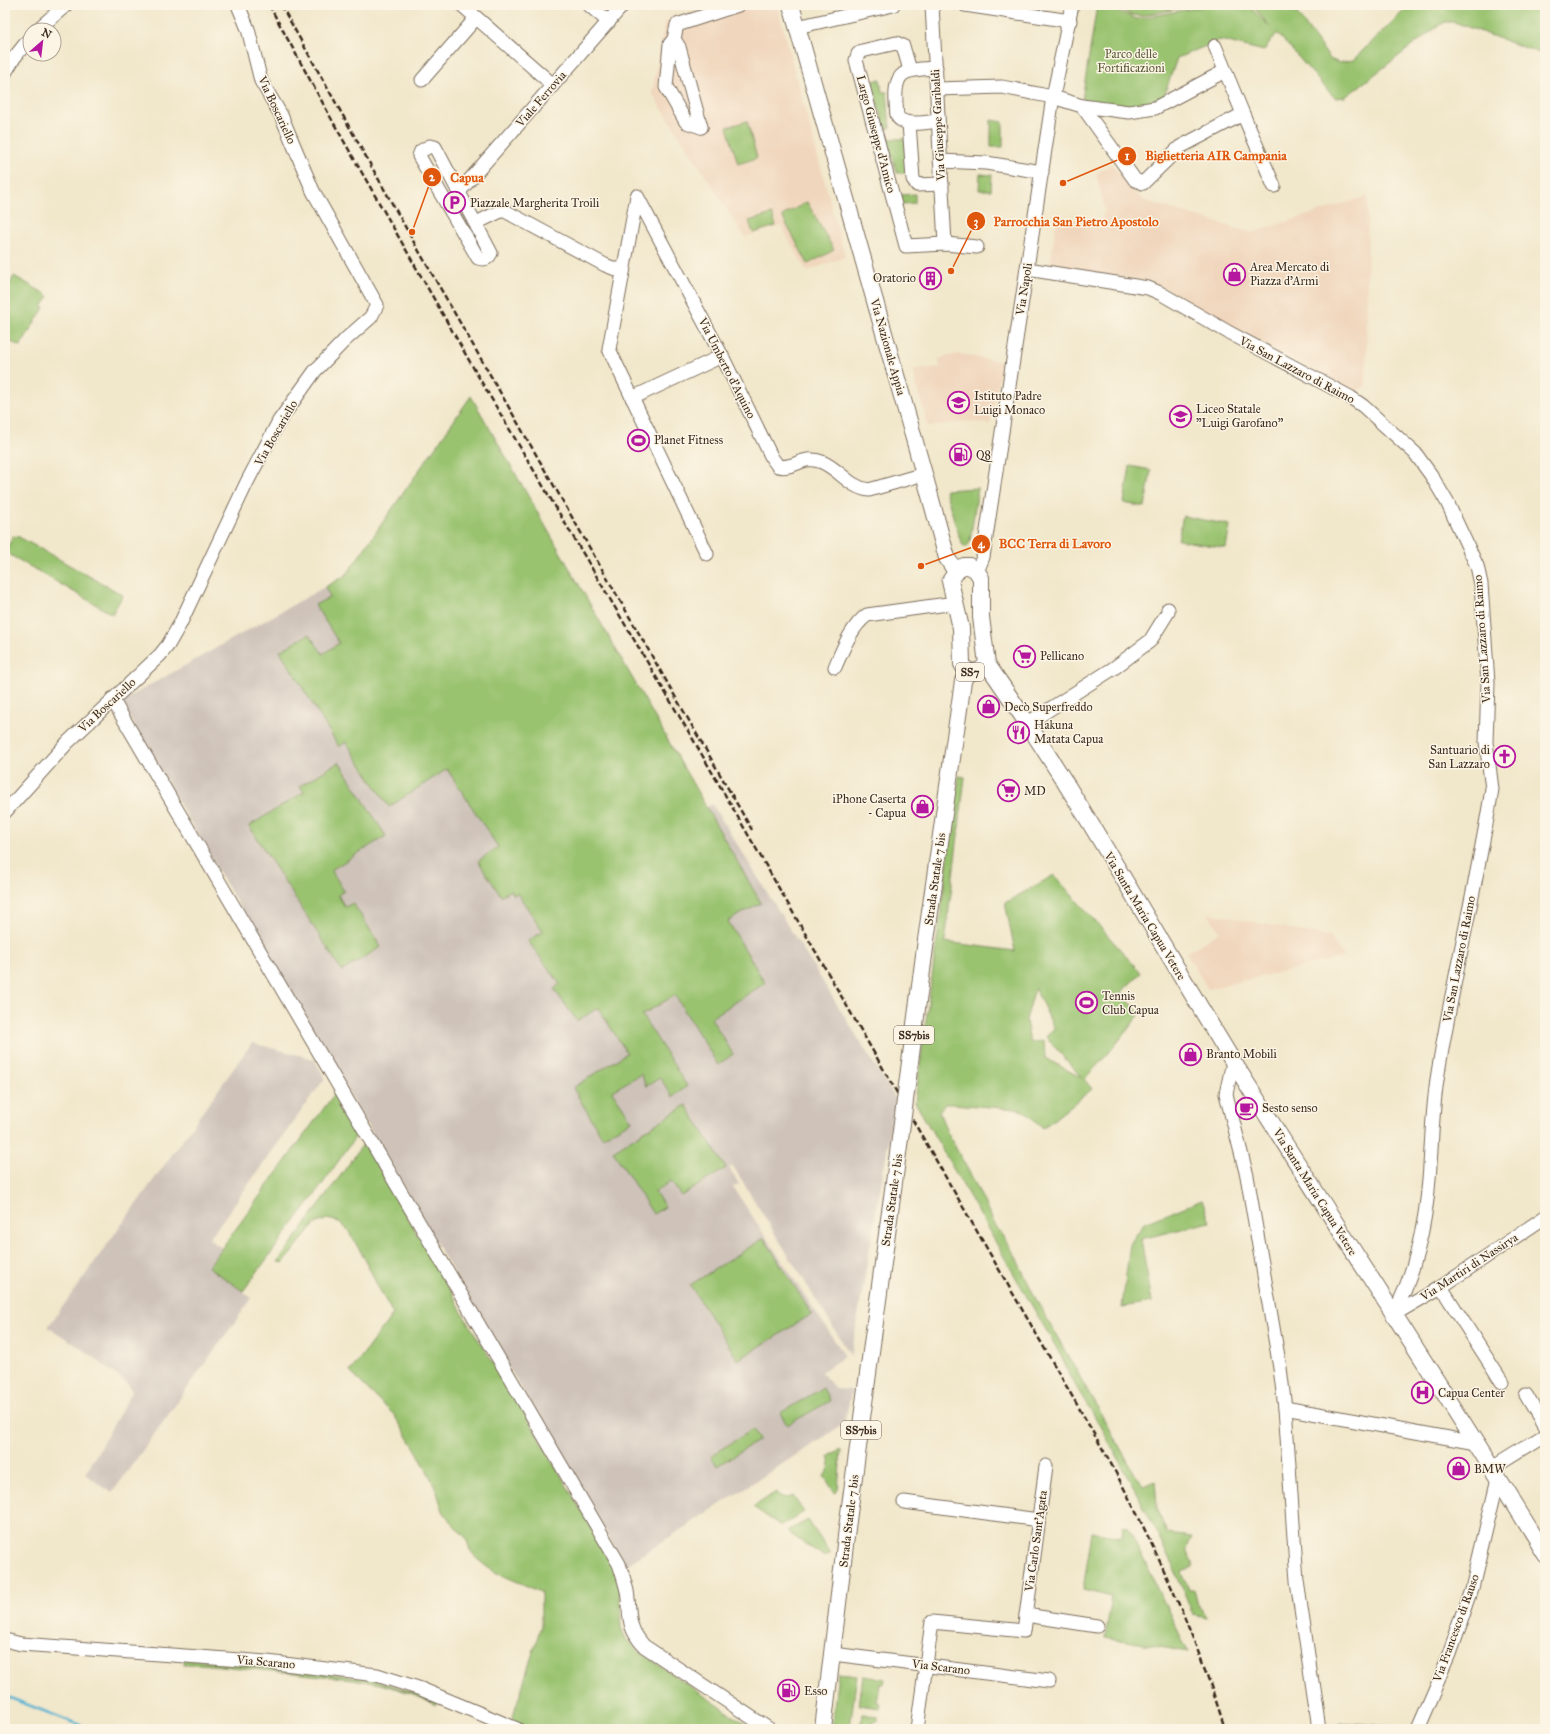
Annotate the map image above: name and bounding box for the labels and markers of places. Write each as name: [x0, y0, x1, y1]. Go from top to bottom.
callout: Biglietteria AIR Campania: [1117, 143, 1294, 168]
callout: Capua: [422, 165, 491, 190]
parking icon: Piazzale Margherita Troili: [442, 190, 468, 216]
place label: Piazzale Margherita Troili: [470, 196, 600, 211]
callout: Parrocchia San Pietro Apostolo: [966, 209, 1167, 234]
place label: Area Mercato di Piazza d'Armi: [1249, 260, 1330, 288]
shop icon: Area Mercato di Piazza d'Armi: [1222, 261, 1248, 287]
building icon: Oratorio: [918, 265, 944, 291]
place label: Oratorio: [873, 271, 916, 285]
place label: Istituto Padre Luigi Monaco: [974, 389, 1045, 418]
school or university icon: Istituto Padre Luigi Monaco: [945, 390, 971, 416]
place label: Liceo Statale "Luigi Garofano": [1196, 402, 1284, 431]
school or university icon: Liceo Statale "Luigi Garofano": [1167, 403, 1193, 429]
sports icon: Planet Fitness: [625, 427, 651, 453]
place label: Planet Fitness: [654, 433, 723, 447]
fuel station icon: Q8: [948, 442, 974, 468]
place label: Q8: [976, 448, 993, 462]
callout: BCC Terra di Lavoro: [971, 531, 1120, 556]
supermarket icon: Pellicano: [1012, 643, 1038, 669]
place label: Pellicano: [1040, 649, 1084, 663]
shop icon: Decò Superfreddo: [976, 694, 1002, 720]
place label: Decò Superfreddo: [1004, 700, 1093, 714]
place label: Hakuna Matata Capua: [1034, 718, 1104, 746]
restaurant icon: Hakuna Matata Capua: [1005, 719, 1031, 745]
place label: Santuario di San Lazzaro: [1428, 743, 1491, 771]
church icon: Santuario di San Lazzaro: [1492, 744, 1518, 770]
supermarket icon: MD: [996, 778, 1022, 804]
place label: MD: [1024, 784, 1046, 798]
place label: iPhone Caserta - Capua: [833, 792, 907, 820]
shop icon: iPhone Caserta - Capua: [909, 793, 935, 819]
place label: Tennis Club Capua: [1102, 989, 1160, 1017]
sports icon: Tennis Club Capua: [1073, 990, 1099, 1016]
shop icon: Branto Mobili: [1178, 1041, 1204, 1067]
place label: Branto Mobili: [1206, 1047, 1278, 1061]
cafe icon: Sesto senso: [1234, 1095, 1260, 1121]
place label: Sesto senso: [1262, 1101, 1318, 1115]
hospital icon: Capua Center: [1409, 1380, 1435, 1406]
place label: Capua Center: [1438, 1386, 1505, 1400]
shop icon: BMW: [1445, 1456, 1471, 1482]
place label: BMW: [1474, 1462, 1506, 1476]
fuel station icon: Esso: [775, 1678, 801, 1704]
place label: Esso: [804, 1684, 828, 1698]

